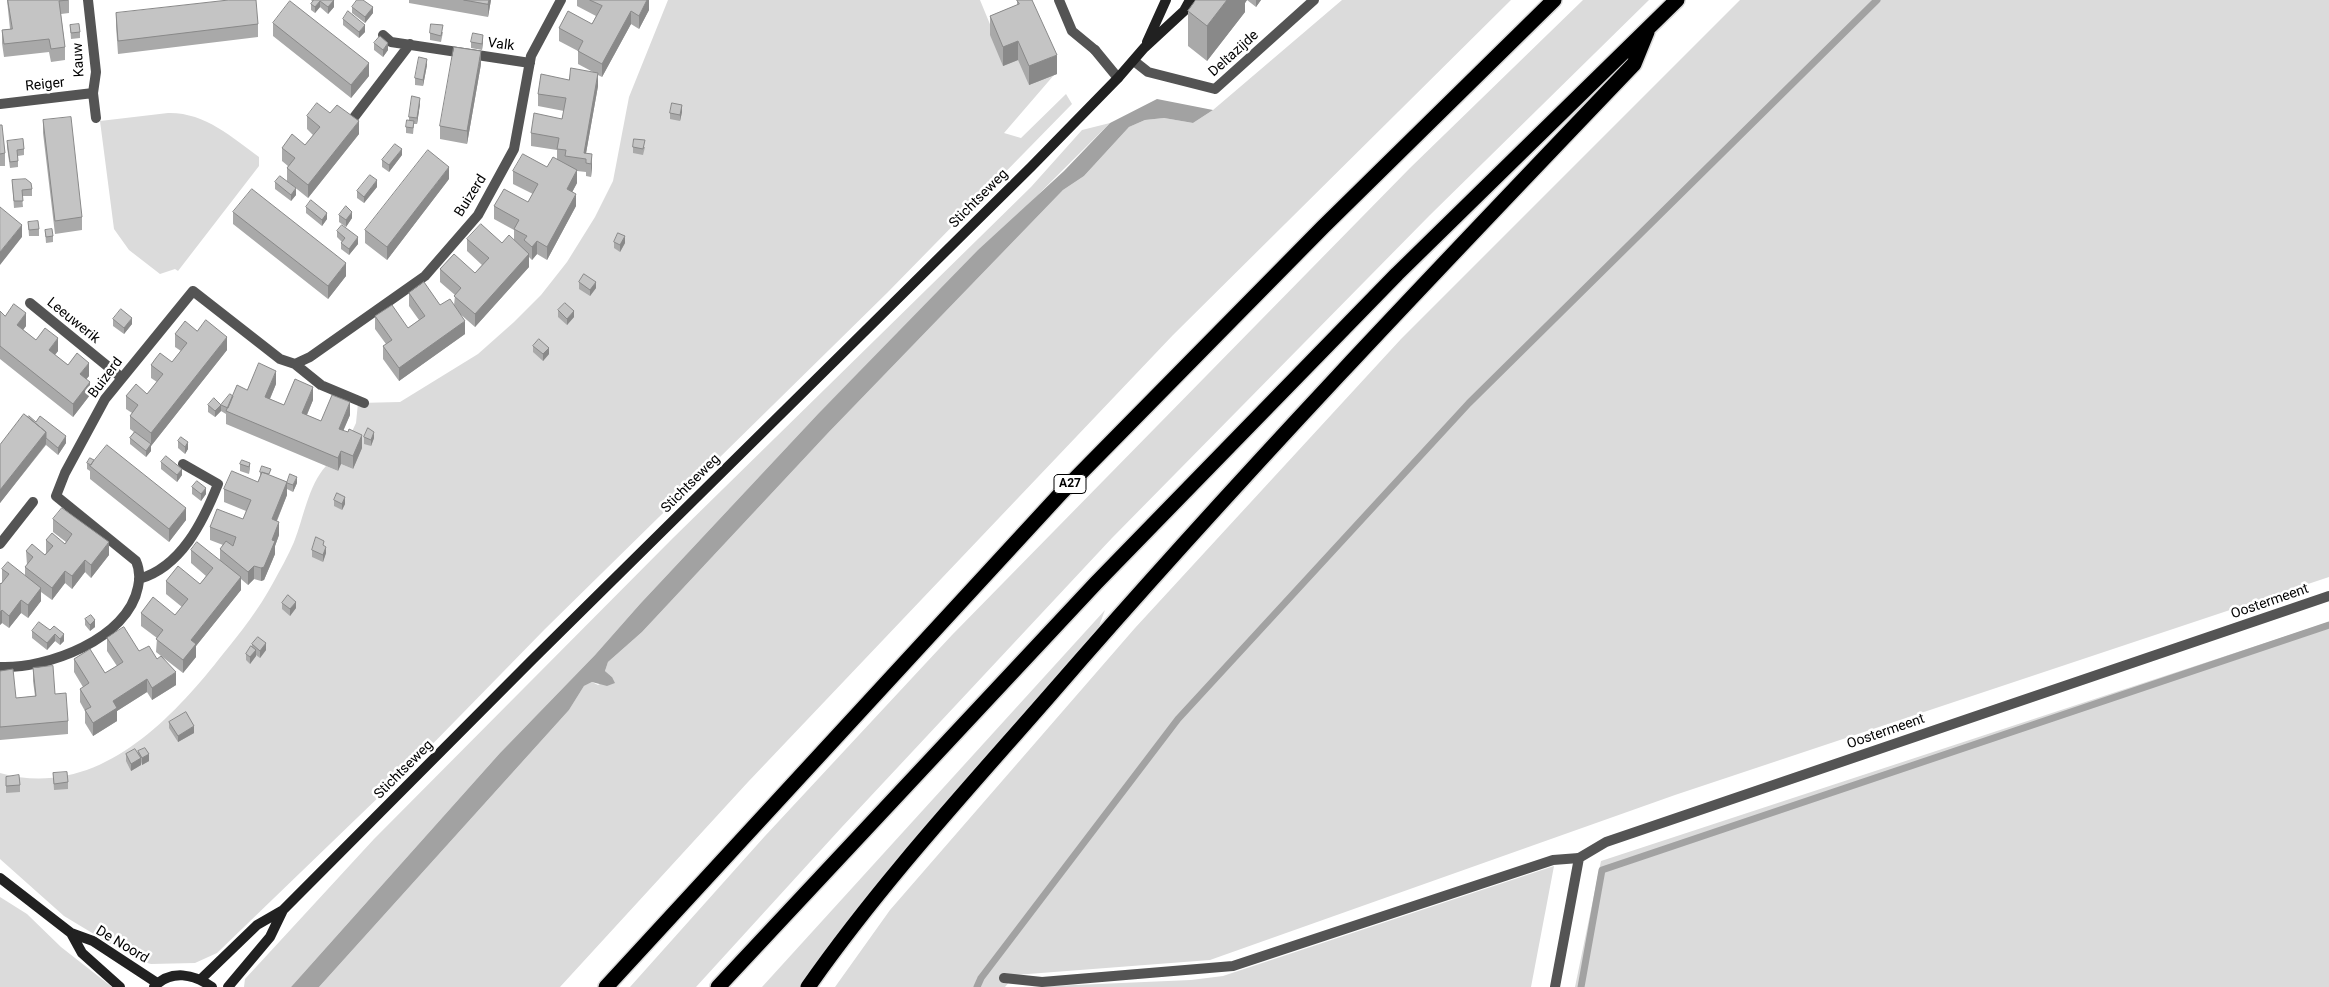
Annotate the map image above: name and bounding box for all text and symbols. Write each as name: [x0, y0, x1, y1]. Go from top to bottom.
street label: Deltazijde: [1206, 27, 1262, 81]
street label: Valk: [487, 35, 515, 55]
street label: Kauw: [70, 42, 88, 78]
street label: Reiger: [24, 75, 66, 95]
street label: Stichtseweg: [946, 166, 1012, 232]
street label: Buizerd: [452, 172, 490, 220]
street label: Leeuwerik: [43, 295, 103, 347]
street label: Buizerd: [85, 354, 127, 402]
street label: Stichtseweg: [658, 451, 724, 517]
road number: A27: [1054, 474, 1086, 494]
street label: Oostermeent: [2229, 581, 2311, 623]
street label: Oostermeent: [1845, 711, 1927, 753]
street label: Stichtseweg: [371, 737, 437, 803]
street label: De Noord: [93, 923, 151, 967]

